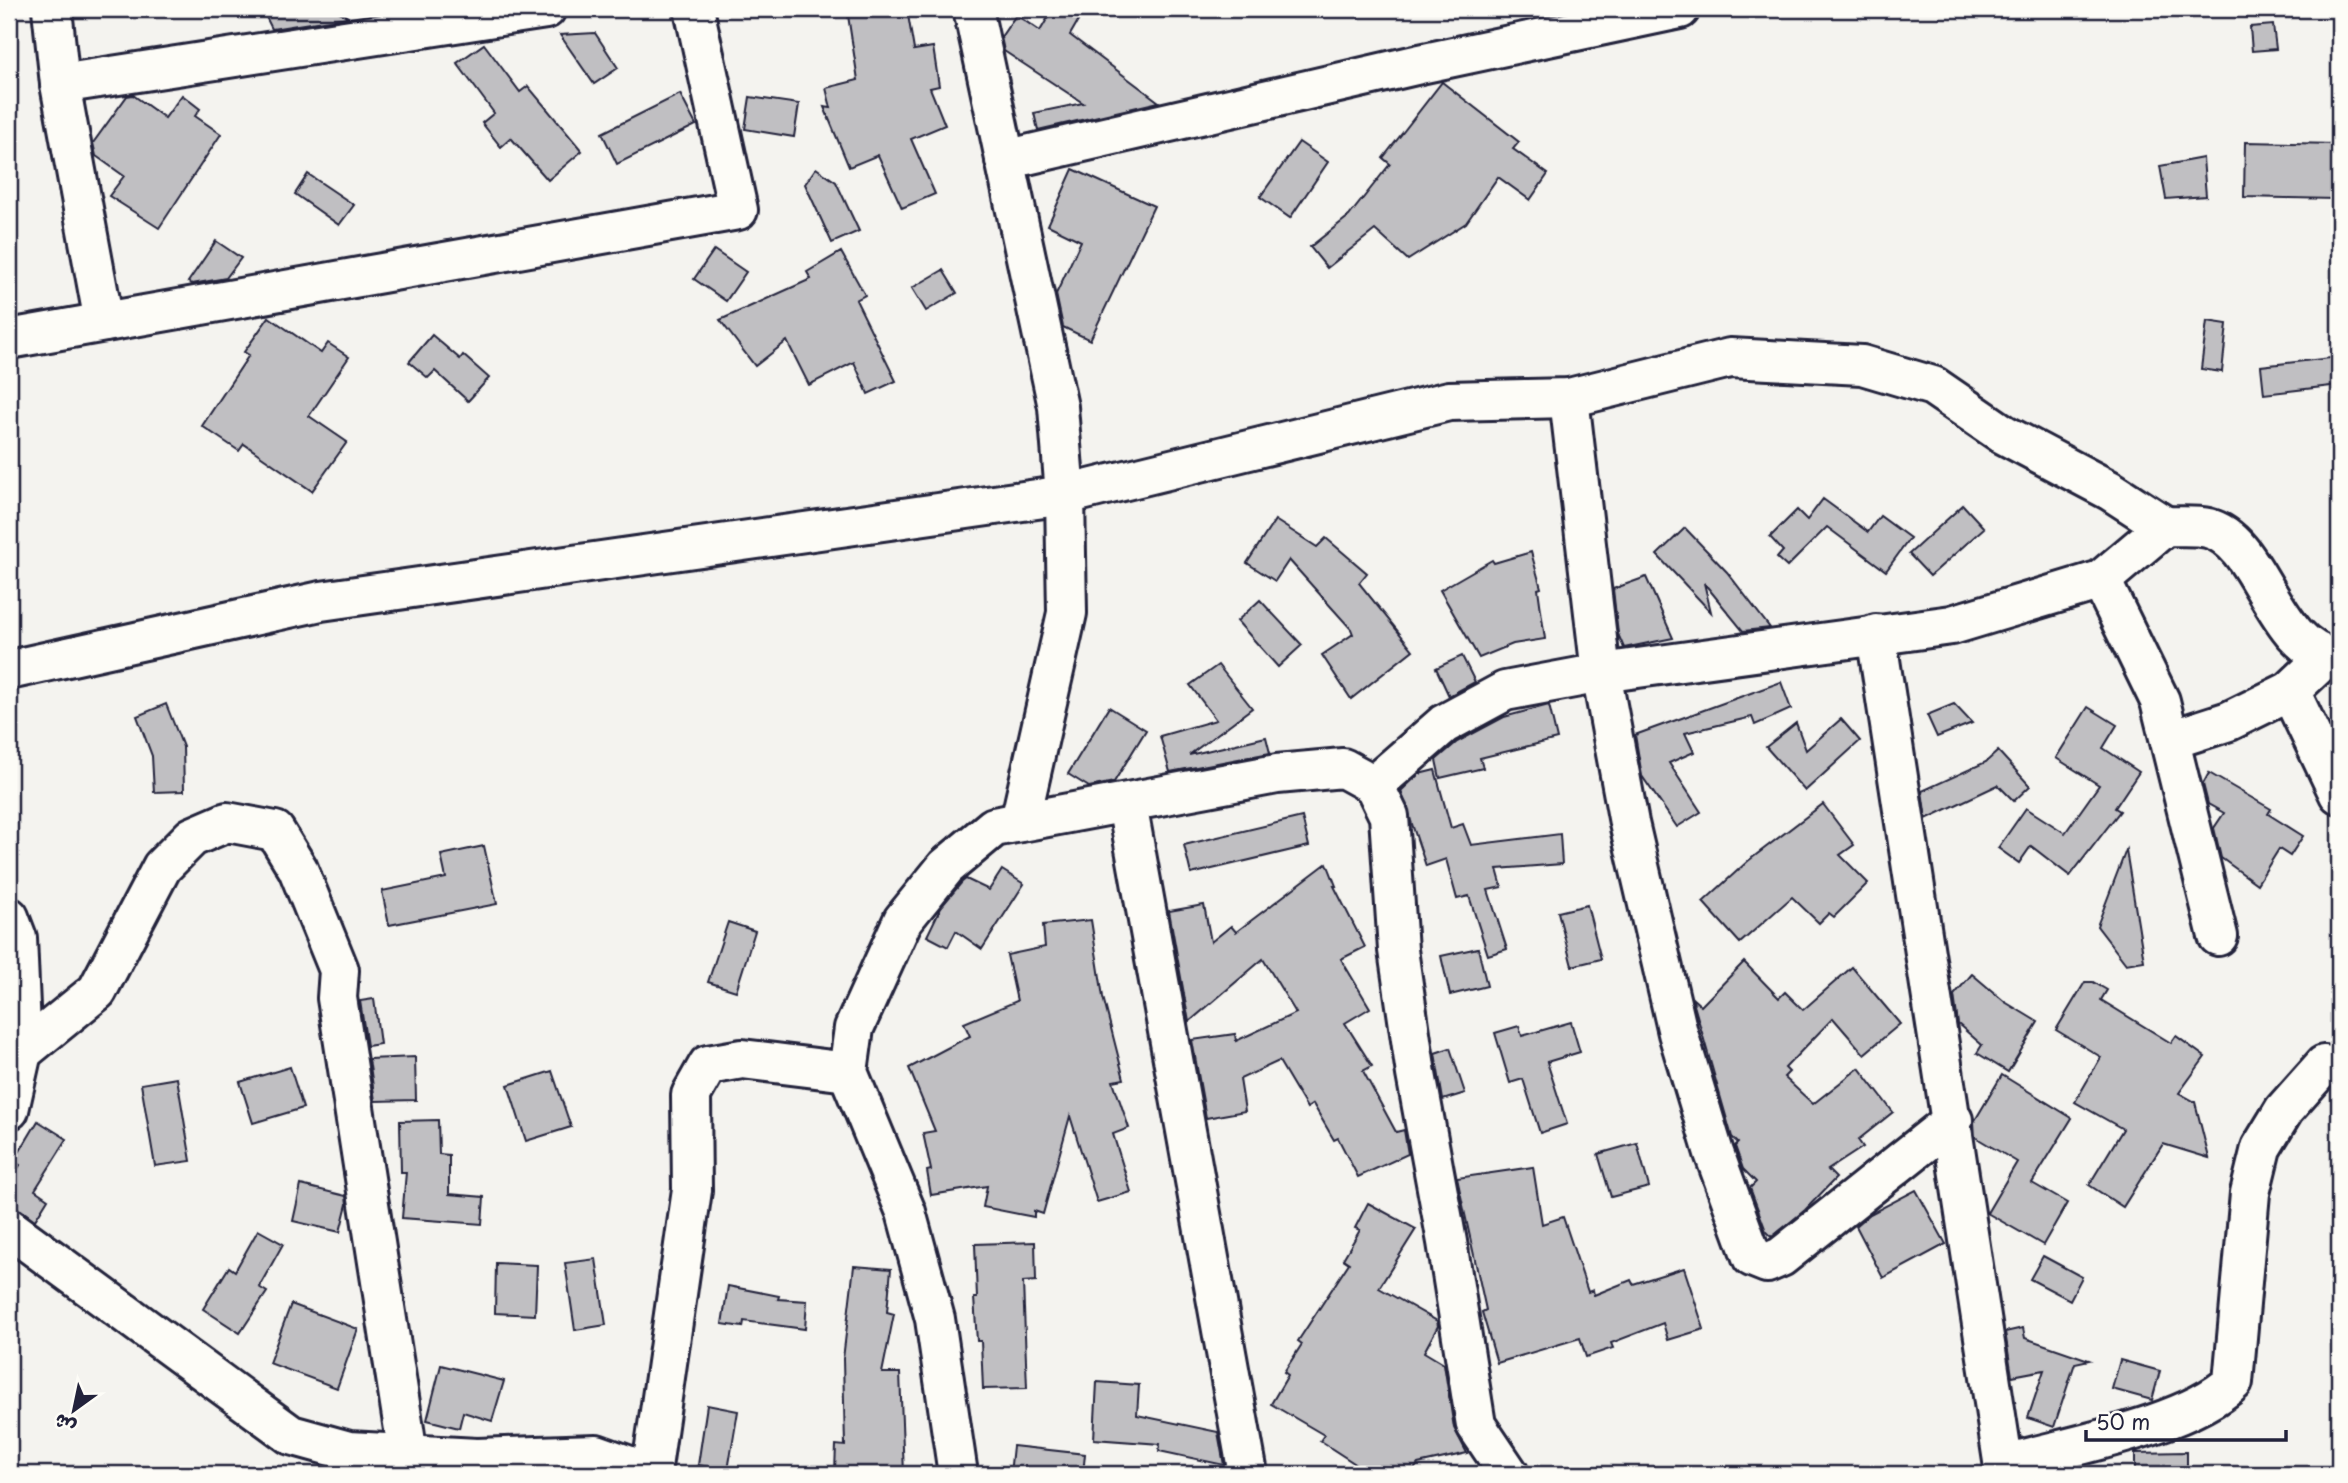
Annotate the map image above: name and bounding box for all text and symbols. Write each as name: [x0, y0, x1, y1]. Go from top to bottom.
north arrow: [38, 1374, 108, 1444]
scale bar: [2086, 1399, 2285, 1443]
text: 50 m: [2096, 1405, 2150, 1437]
text: ش: [48, 1408, 81, 1443]

